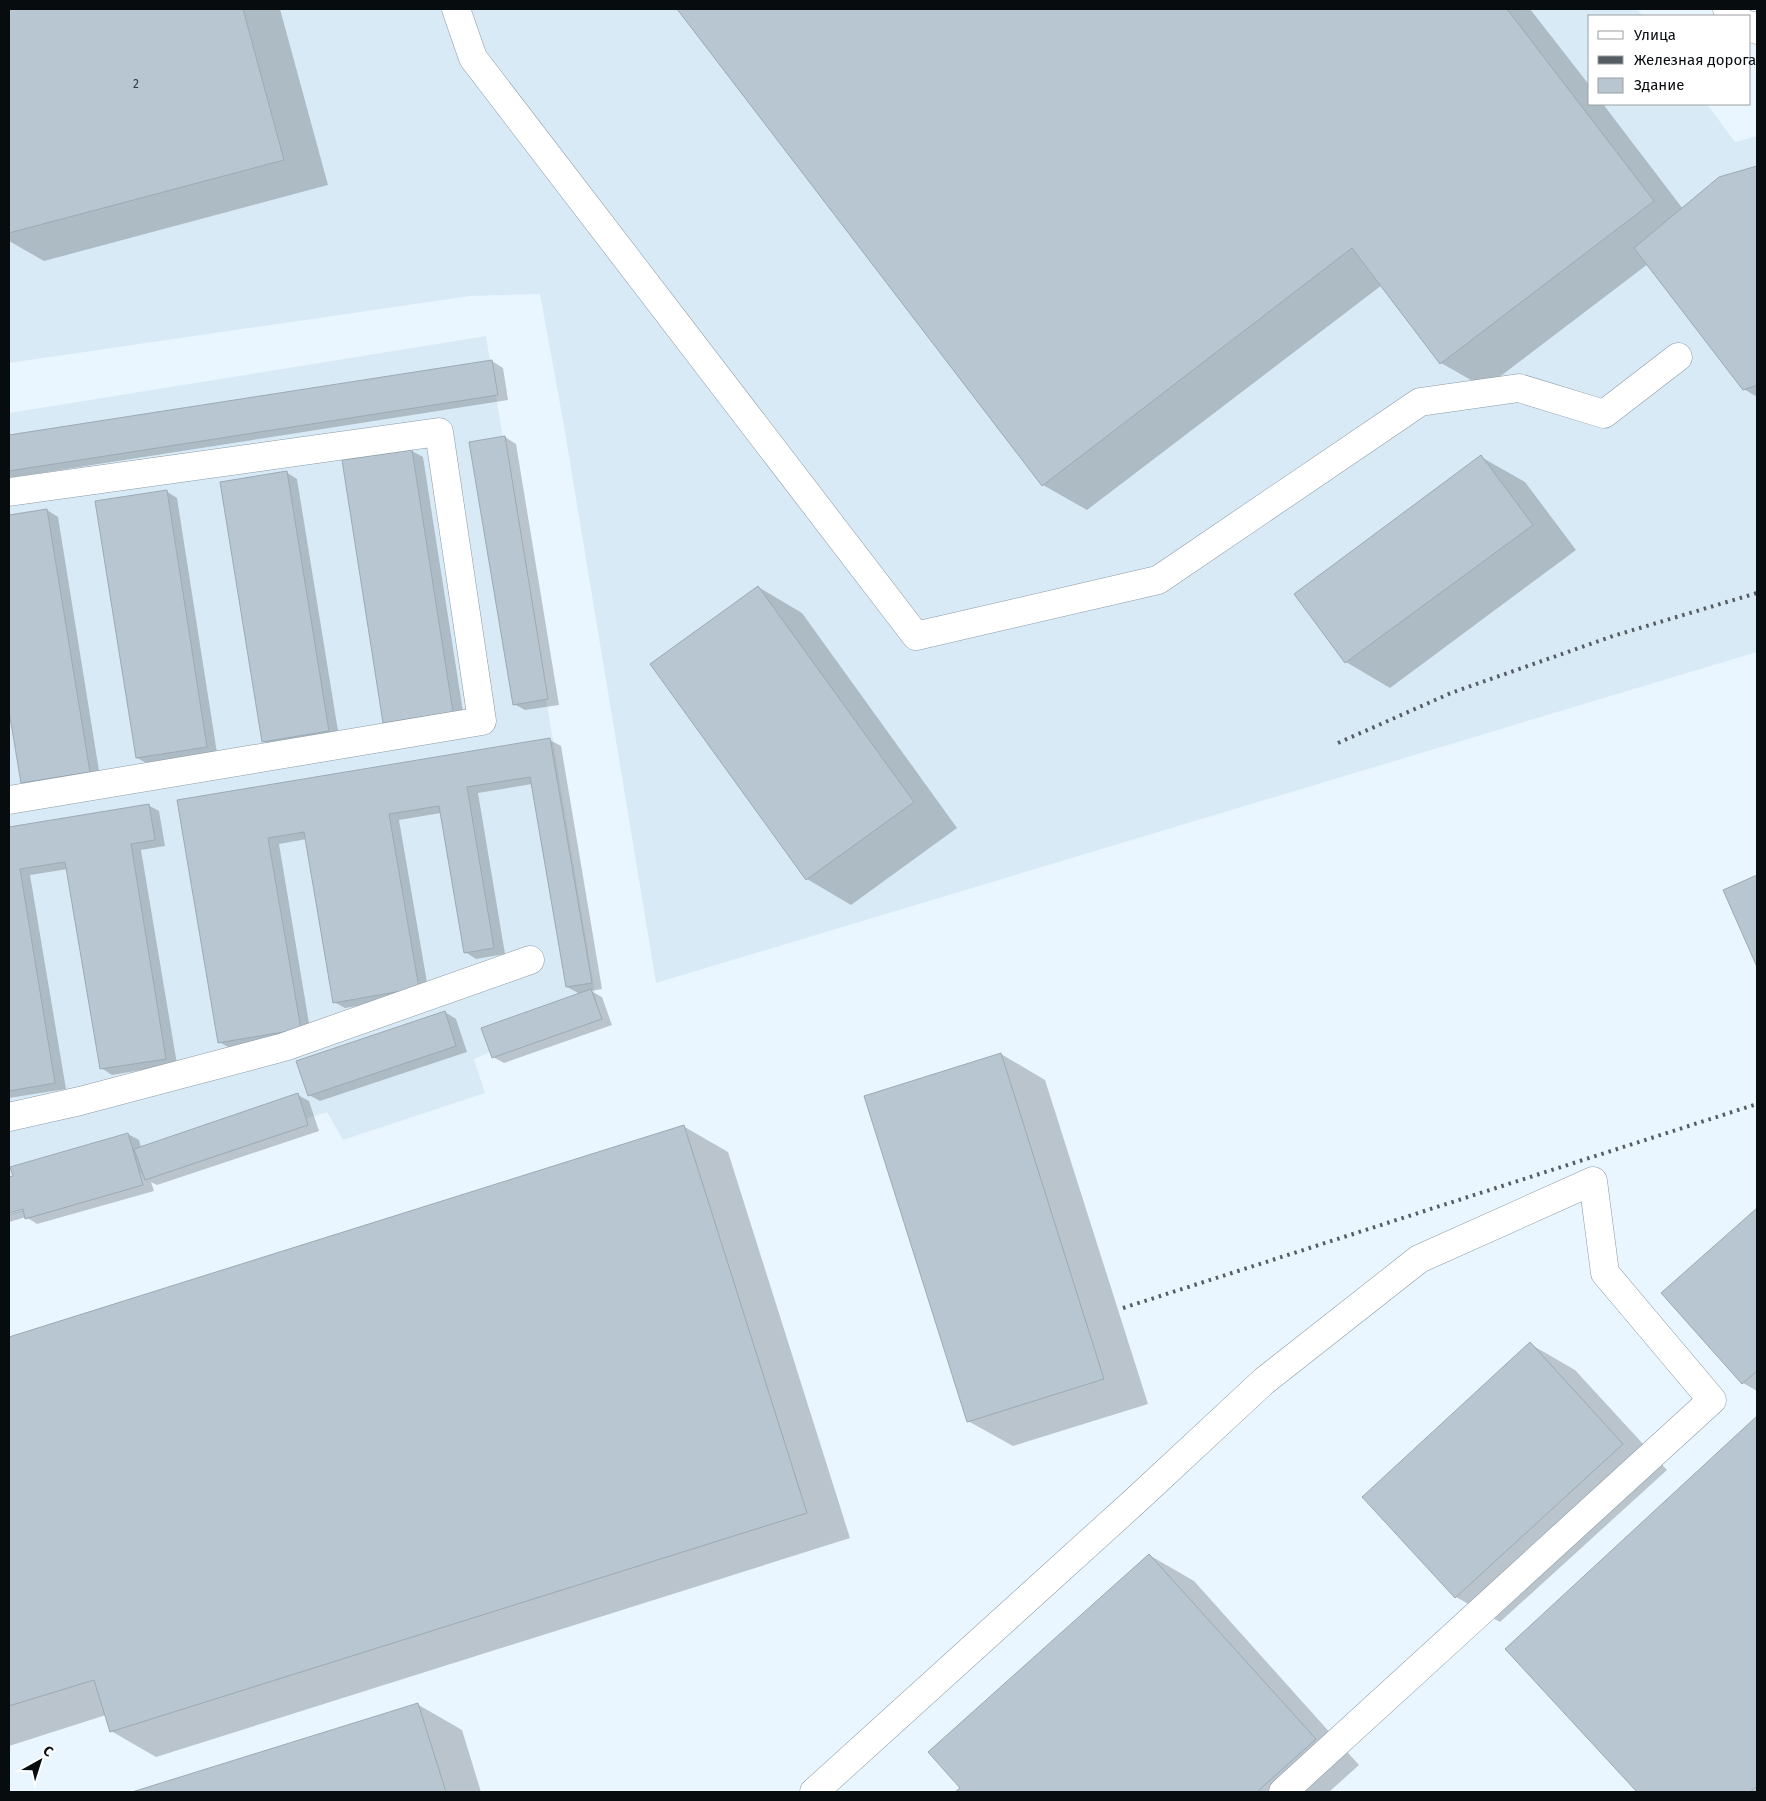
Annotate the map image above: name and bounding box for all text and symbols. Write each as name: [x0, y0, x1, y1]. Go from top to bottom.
legend: [1588, 15, 1751, 105]
text: Улица: [1634, 26, 1676, 44]
text: Железная дорога: [1634, 51, 1756, 69]
text: Здание: [1634, 76, 1684, 94]
house number: 2: [133, 77, 139, 91]
north arrow: [15, 1736, 65, 1786]
text: С: [39, 1742, 56, 1760]

